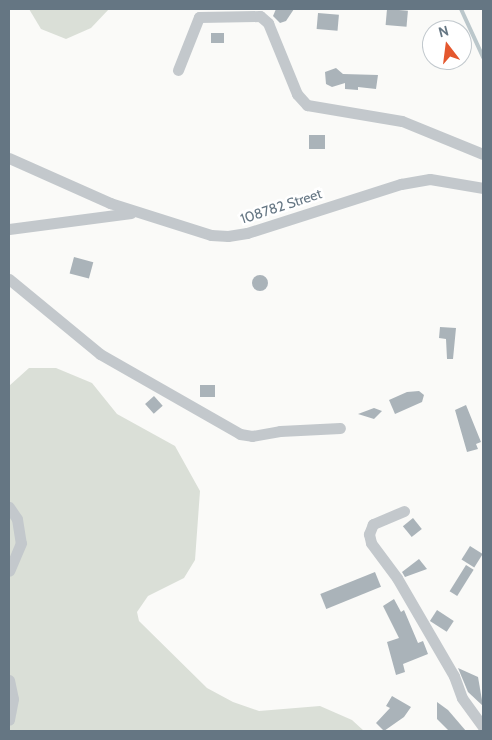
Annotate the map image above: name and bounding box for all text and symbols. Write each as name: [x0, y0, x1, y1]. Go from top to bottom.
north arrow: [422, 20, 472, 70]
text: N: [436, 22, 450, 41]
street label: 108782 Street: [238, 185, 324, 227]

